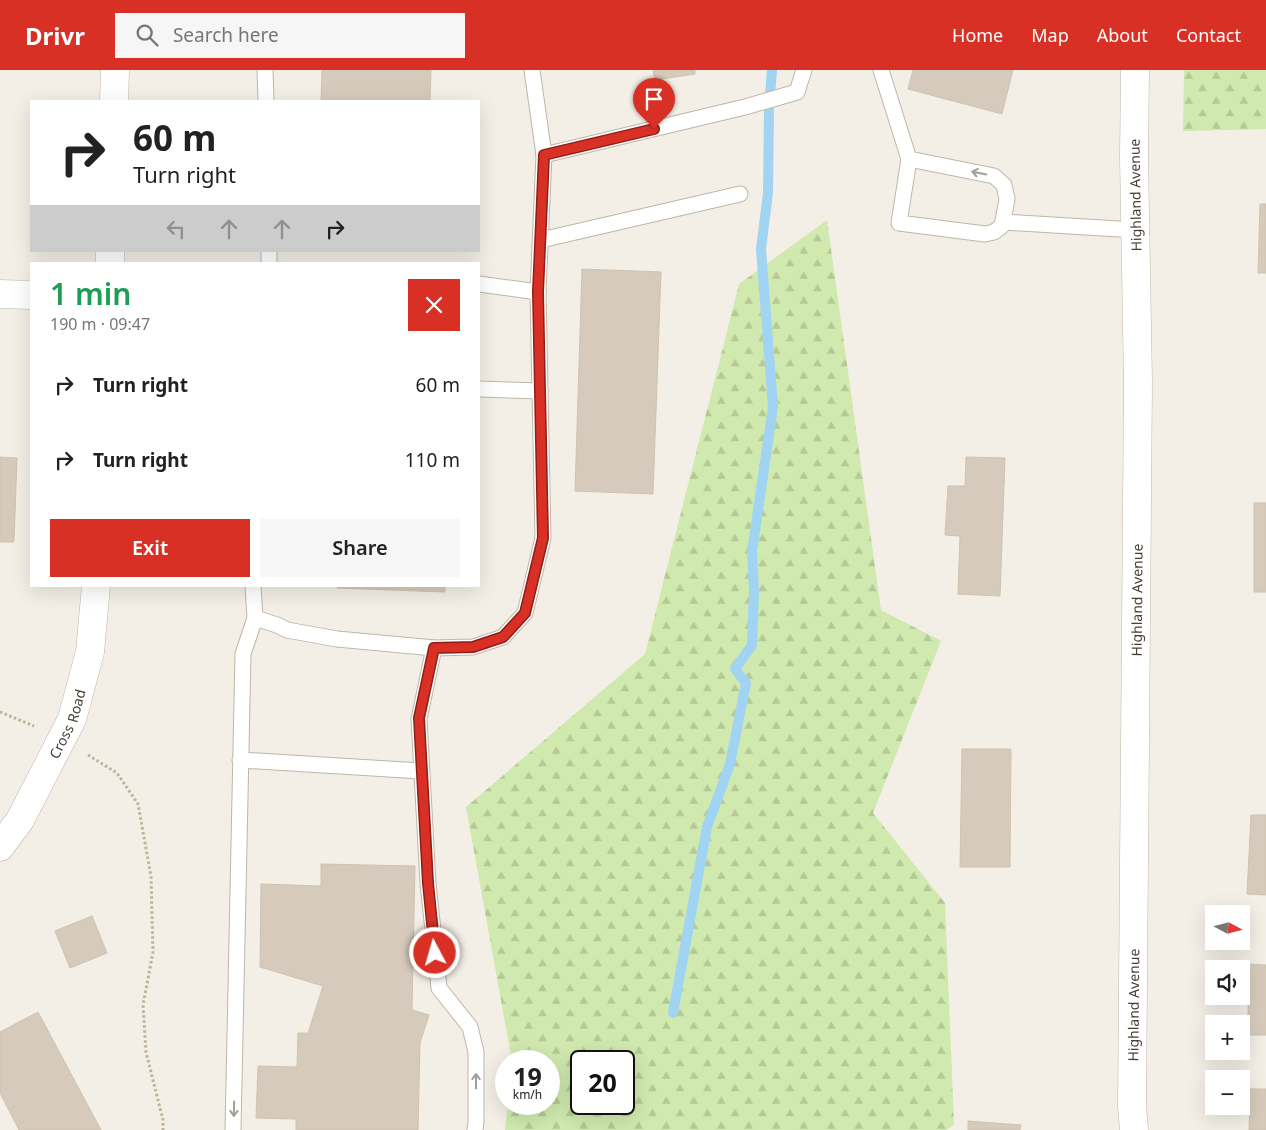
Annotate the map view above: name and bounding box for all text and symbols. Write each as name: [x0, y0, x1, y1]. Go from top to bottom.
search box: [115, 13, 465, 58]
text: Drivr: [25, 19, 85, 52]
icon: search: [133, 21, 161, 49]
text: Search here: [173, 22, 279, 48]
text: Home: [952, 23, 1003, 47]
text: Map: [1031, 23, 1069, 47]
text: About: [1097, 23, 1148, 47]
text: Contact: [1176, 23, 1241, 47]
pin: [633, 78, 675, 129]
icon: arrive: [640, 85, 668, 113]
text: 60 m: [133, 114, 216, 161]
icon: right: [50, 120, 115, 185]
street label: Highland Avenue: [1125, 138, 1145, 252]
text: Turn right: [133, 159, 236, 189]
one-way arrow: [971, 167, 987, 177]
icon: left: [162, 215, 190, 243]
icon: ahead: [215, 215, 243, 243]
icon: ahead: [268, 215, 296, 243]
icon: right: [321, 215, 349, 243]
text: 1 min: [50, 273, 131, 314]
button: close: [408, 279, 460, 331]
text: 190 m · 09:47: [50, 313, 150, 335]
icon: right: [50, 371, 78, 399]
text: Turn right: [93, 372, 188, 398]
text: 60 m: [416, 372, 460, 398]
icon: right: [50, 446, 78, 474]
text: Turn right: [93, 447, 188, 473]
text: 110 m: [405, 447, 460, 473]
button: Exit: [50, 519, 250, 577]
button: Share: [260, 519, 460, 577]
street label: Highland Avenue: [1126, 543, 1146, 657]
street label: Cross Road: [44, 687, 89, 762]
north arrow: [1205, 905, 1250, 950]
map controls: [1205, 905, 1250, 1115]
position arrow: [408, 926, 460, 978]
street label: Highland Avenue: [1123, 948, 1143, 1062]
button: sound: [1205, 960, 1250, 1005]
button: +: [1205, 1015, 1250, 1060]
speed limit sign: 20: [570, 1050, 635, 1115]
text: 19: [513, 1059, 542, 1093]
button: −: [1205, 1070, 1250, 1115]
one-way arrow: [471, 1074, 481, 1090]
text: km/h: [513, 1086, 542, 1103]
one-way arrow: [229, 1101, 239, 1117]

